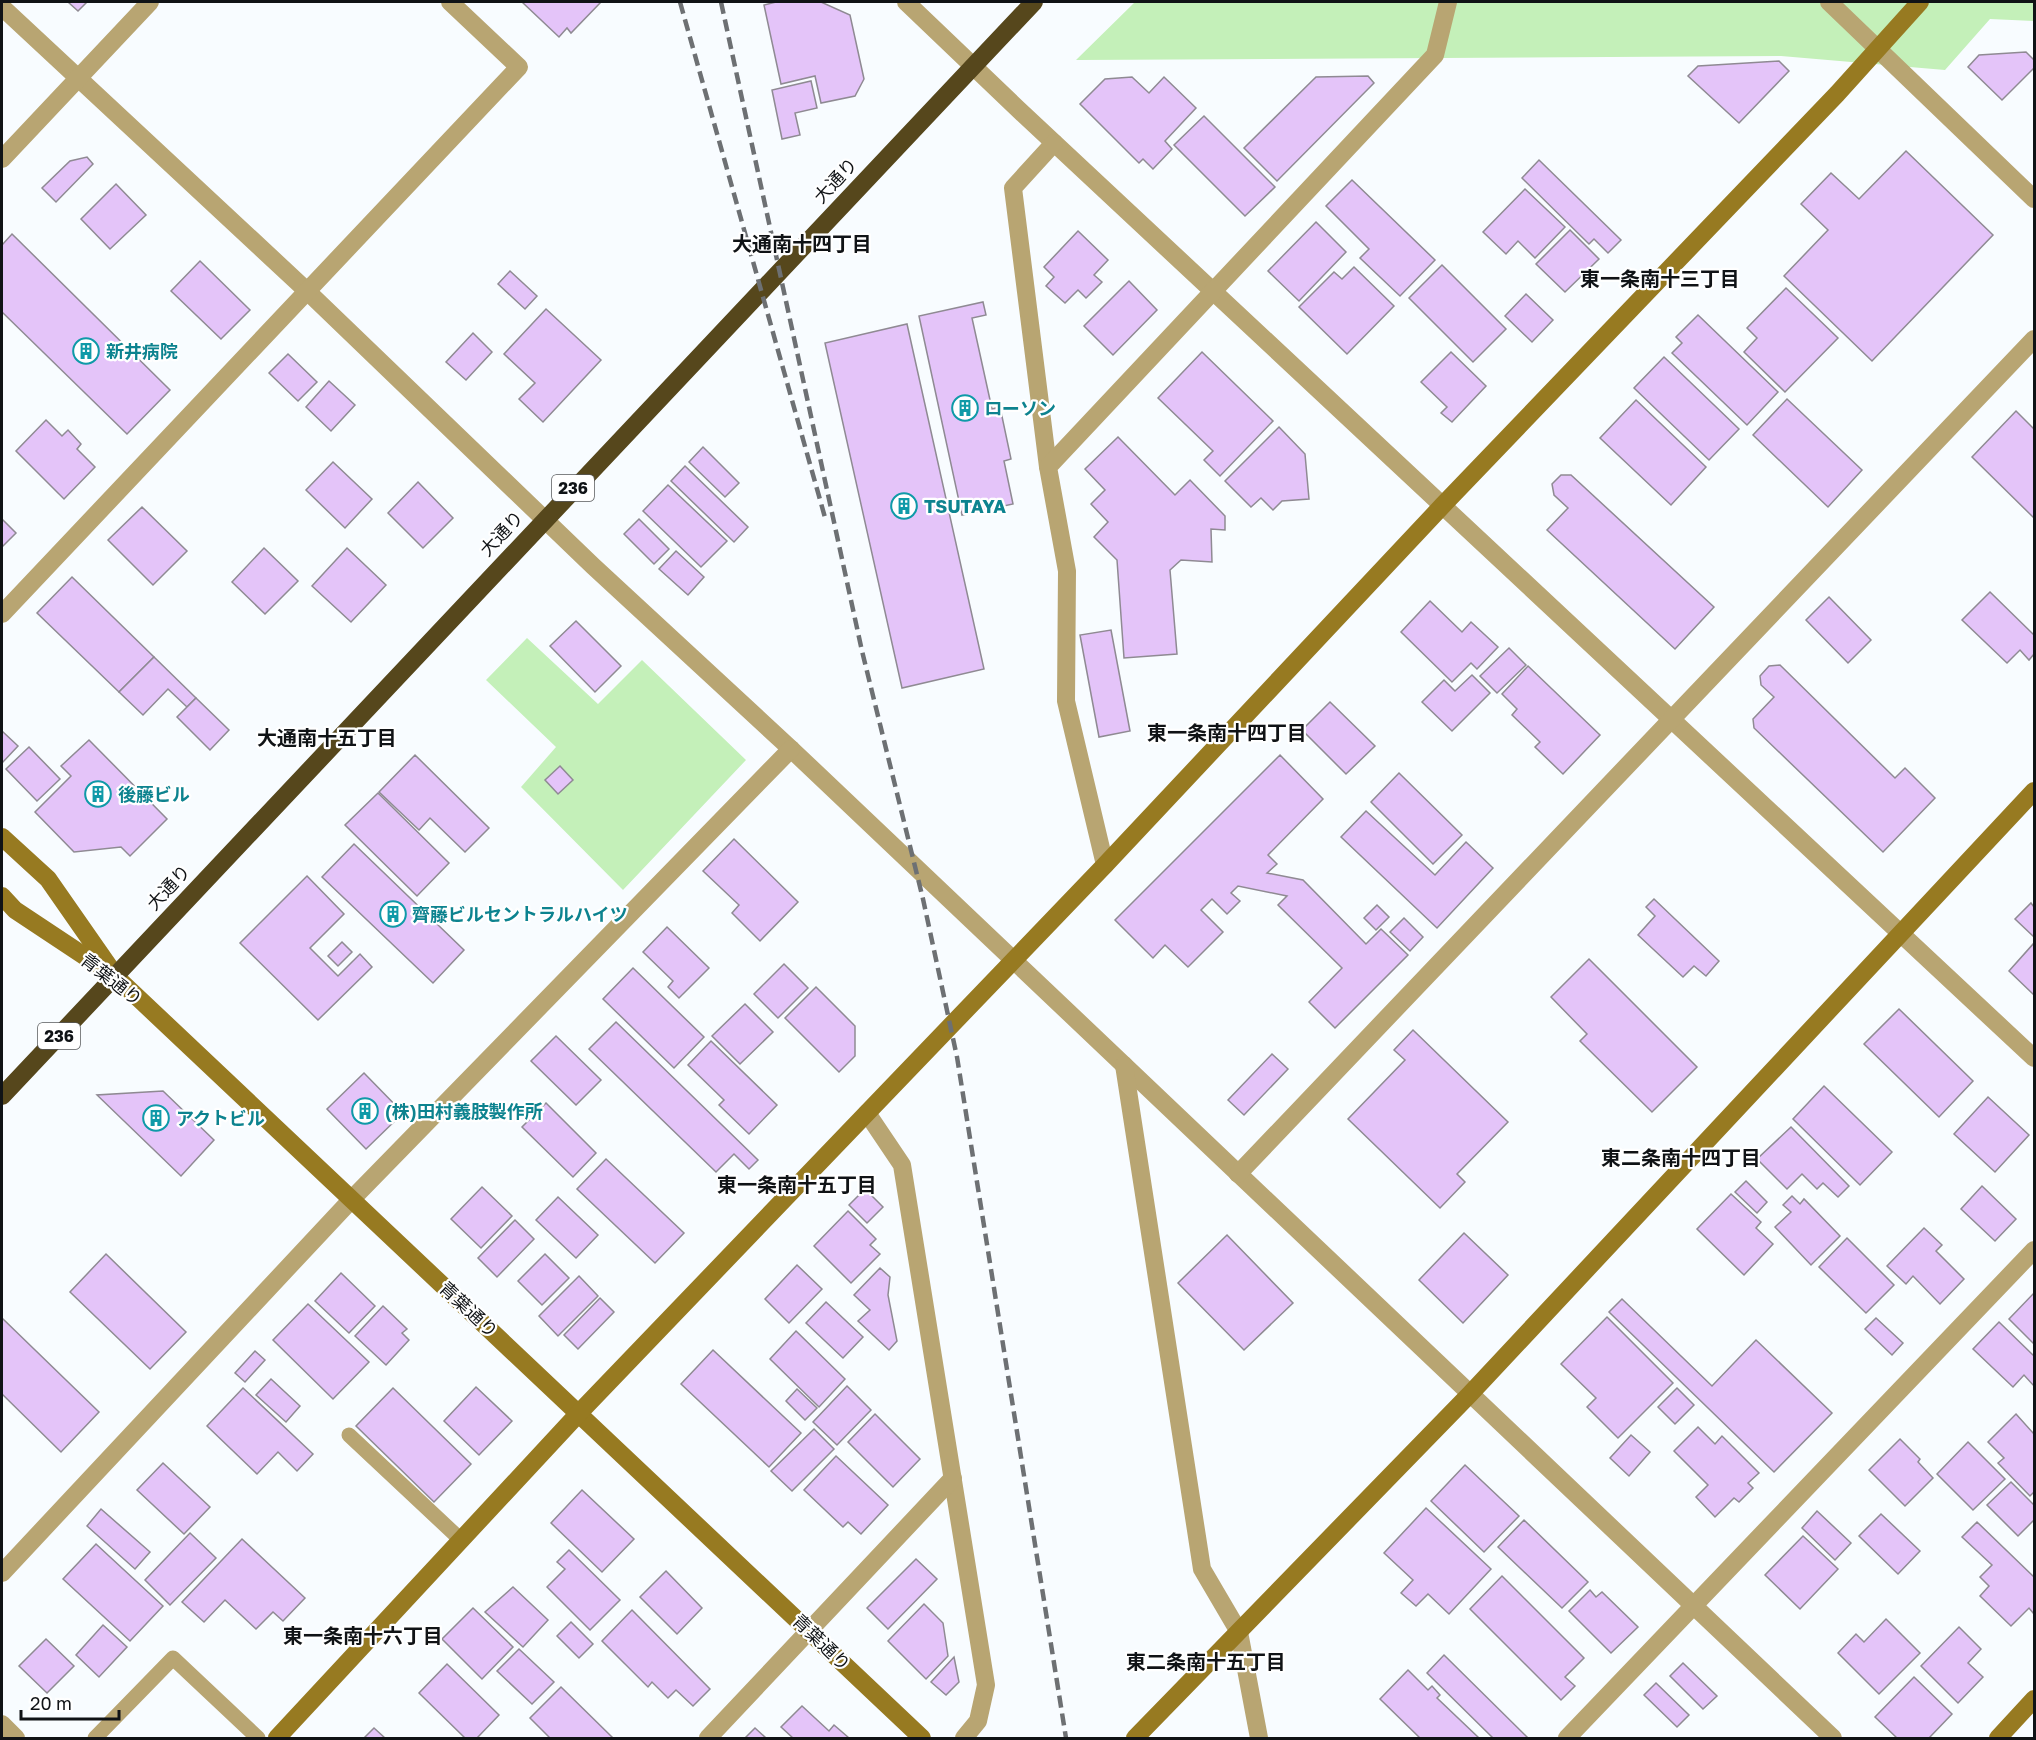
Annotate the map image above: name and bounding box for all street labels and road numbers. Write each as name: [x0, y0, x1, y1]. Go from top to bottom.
street label: 大通り: [809, 153, 861, 207]
road number: 236: [552, 475, 594, 501]
street label: 大通り: [475, 506, 527, 560]
street label: 大通り: [142, 860, 194, 914]
street label: 青葉通り: [77, 948, 147, 1010]
road number: 236: [38, 1023, 80, 1049]
street label: 青葉通り: [435, 1276, 503, 1342]
street label: 青葉通り: [788, 1609, 856, 1675]

